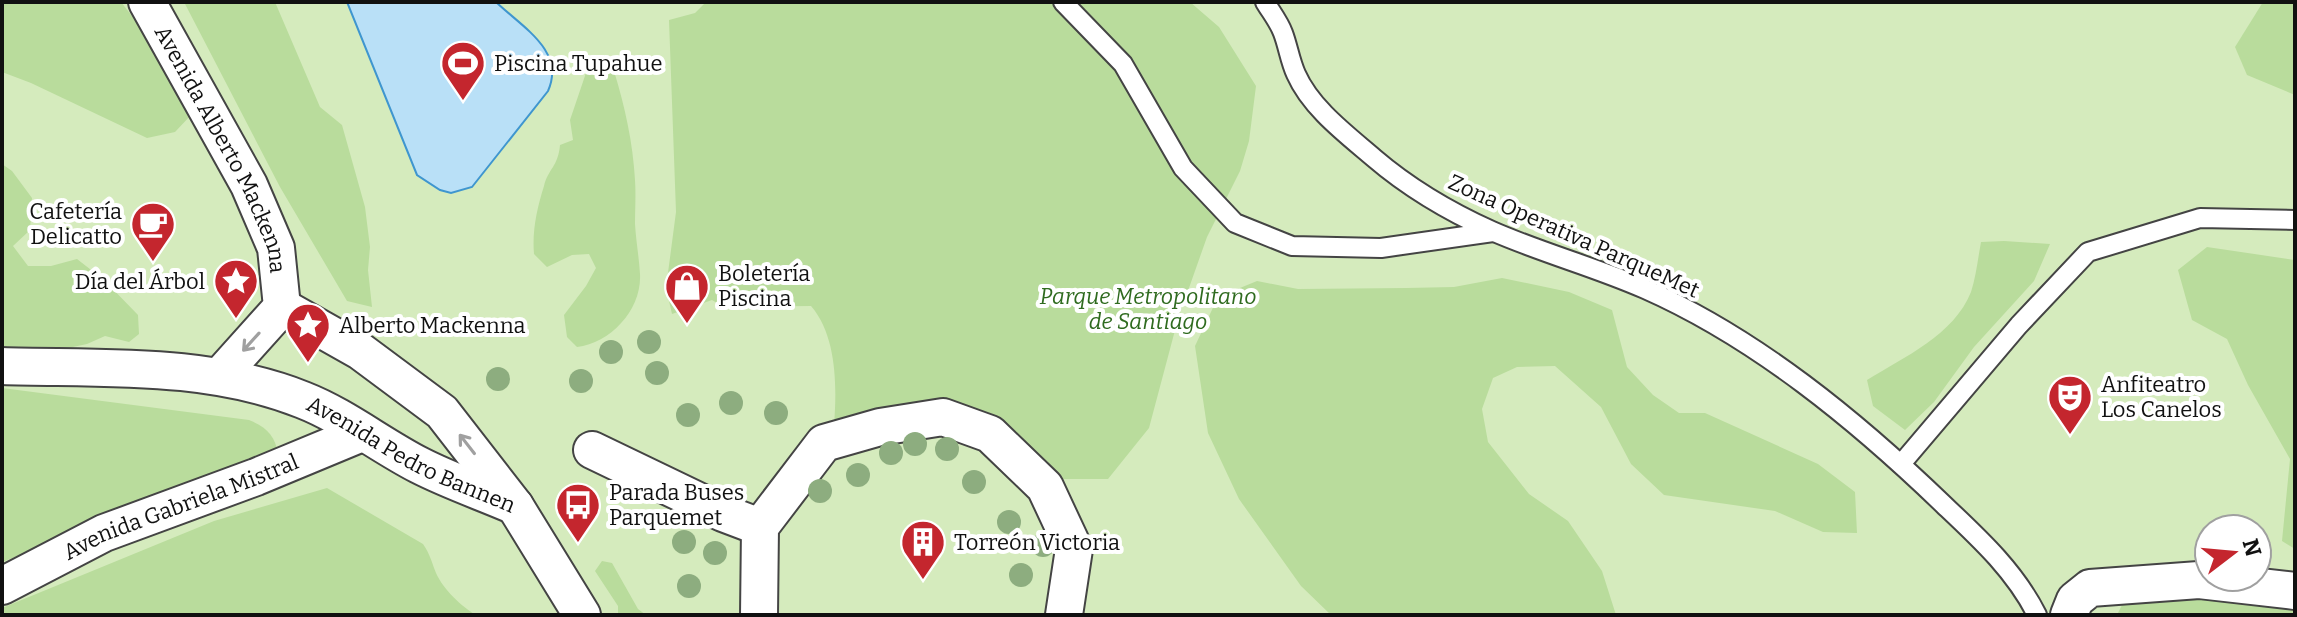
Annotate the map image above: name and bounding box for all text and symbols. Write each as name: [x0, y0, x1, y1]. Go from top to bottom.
street label: Avenida Alberto Mackenna: [149, 21, 292, 274]
sports icon: Piscina Tupahue: [439, 39, 487, 102]
place label: Piscina Tupahue: [494, 50, 662, 77]
street label: Zona Operativa ParqueMet: [1444, 168, 1704, 304]
place label: Cafetería Delicatto: [29, 198, 122, 250]
cafe icon: Cafetería Delicatto: [129, 200, 177, 263]
place icon: Día del Árbol: [212, 257, 260, 320]
place label: Boletería Piscina: [718, 260, 810, 312]
shop icon: Boletería Piscina: [663, 262, 711, 325]
place label: Día del Árbol: [75, 268, 205, 295]
park label: Parque Metropolitano de Santiago: [1040, 283, 1256, 335]
place icon: Alberto Mackenna: [284, 301, 332, 364]
place label: Alberto Mackenna: [339, 312, 526, 339]
one-way arrow: [242, 331, 260, 351]
place label: Anfiteatro Los Canelos: [2101, 371, 2222, 423]
theatre icon: Anfiteatro Los Canelos: [2046, 373, 2094, 436]
street label: Avenida Pedro Bannen: [303, 390, 520, 518]
one-way arrow: [458, 434, 475, 455]
street label: Avenida Gabriela Mistral: [58, 447, 302, 565]
place label: Parada Buses Parquemet: [609, 479, 744, 531]
bus stop icon: Parada Buses Parquemet: [554, 481, 602, 544]
north arrow: [2193, 513, 2273, 593]
building icon: Torreón Victoria: [899, 518, 947, 581]
place label: Torreón Victoria: [954, 529, 1120, 556]
text: N: [2236, 536, 2267, 560]

